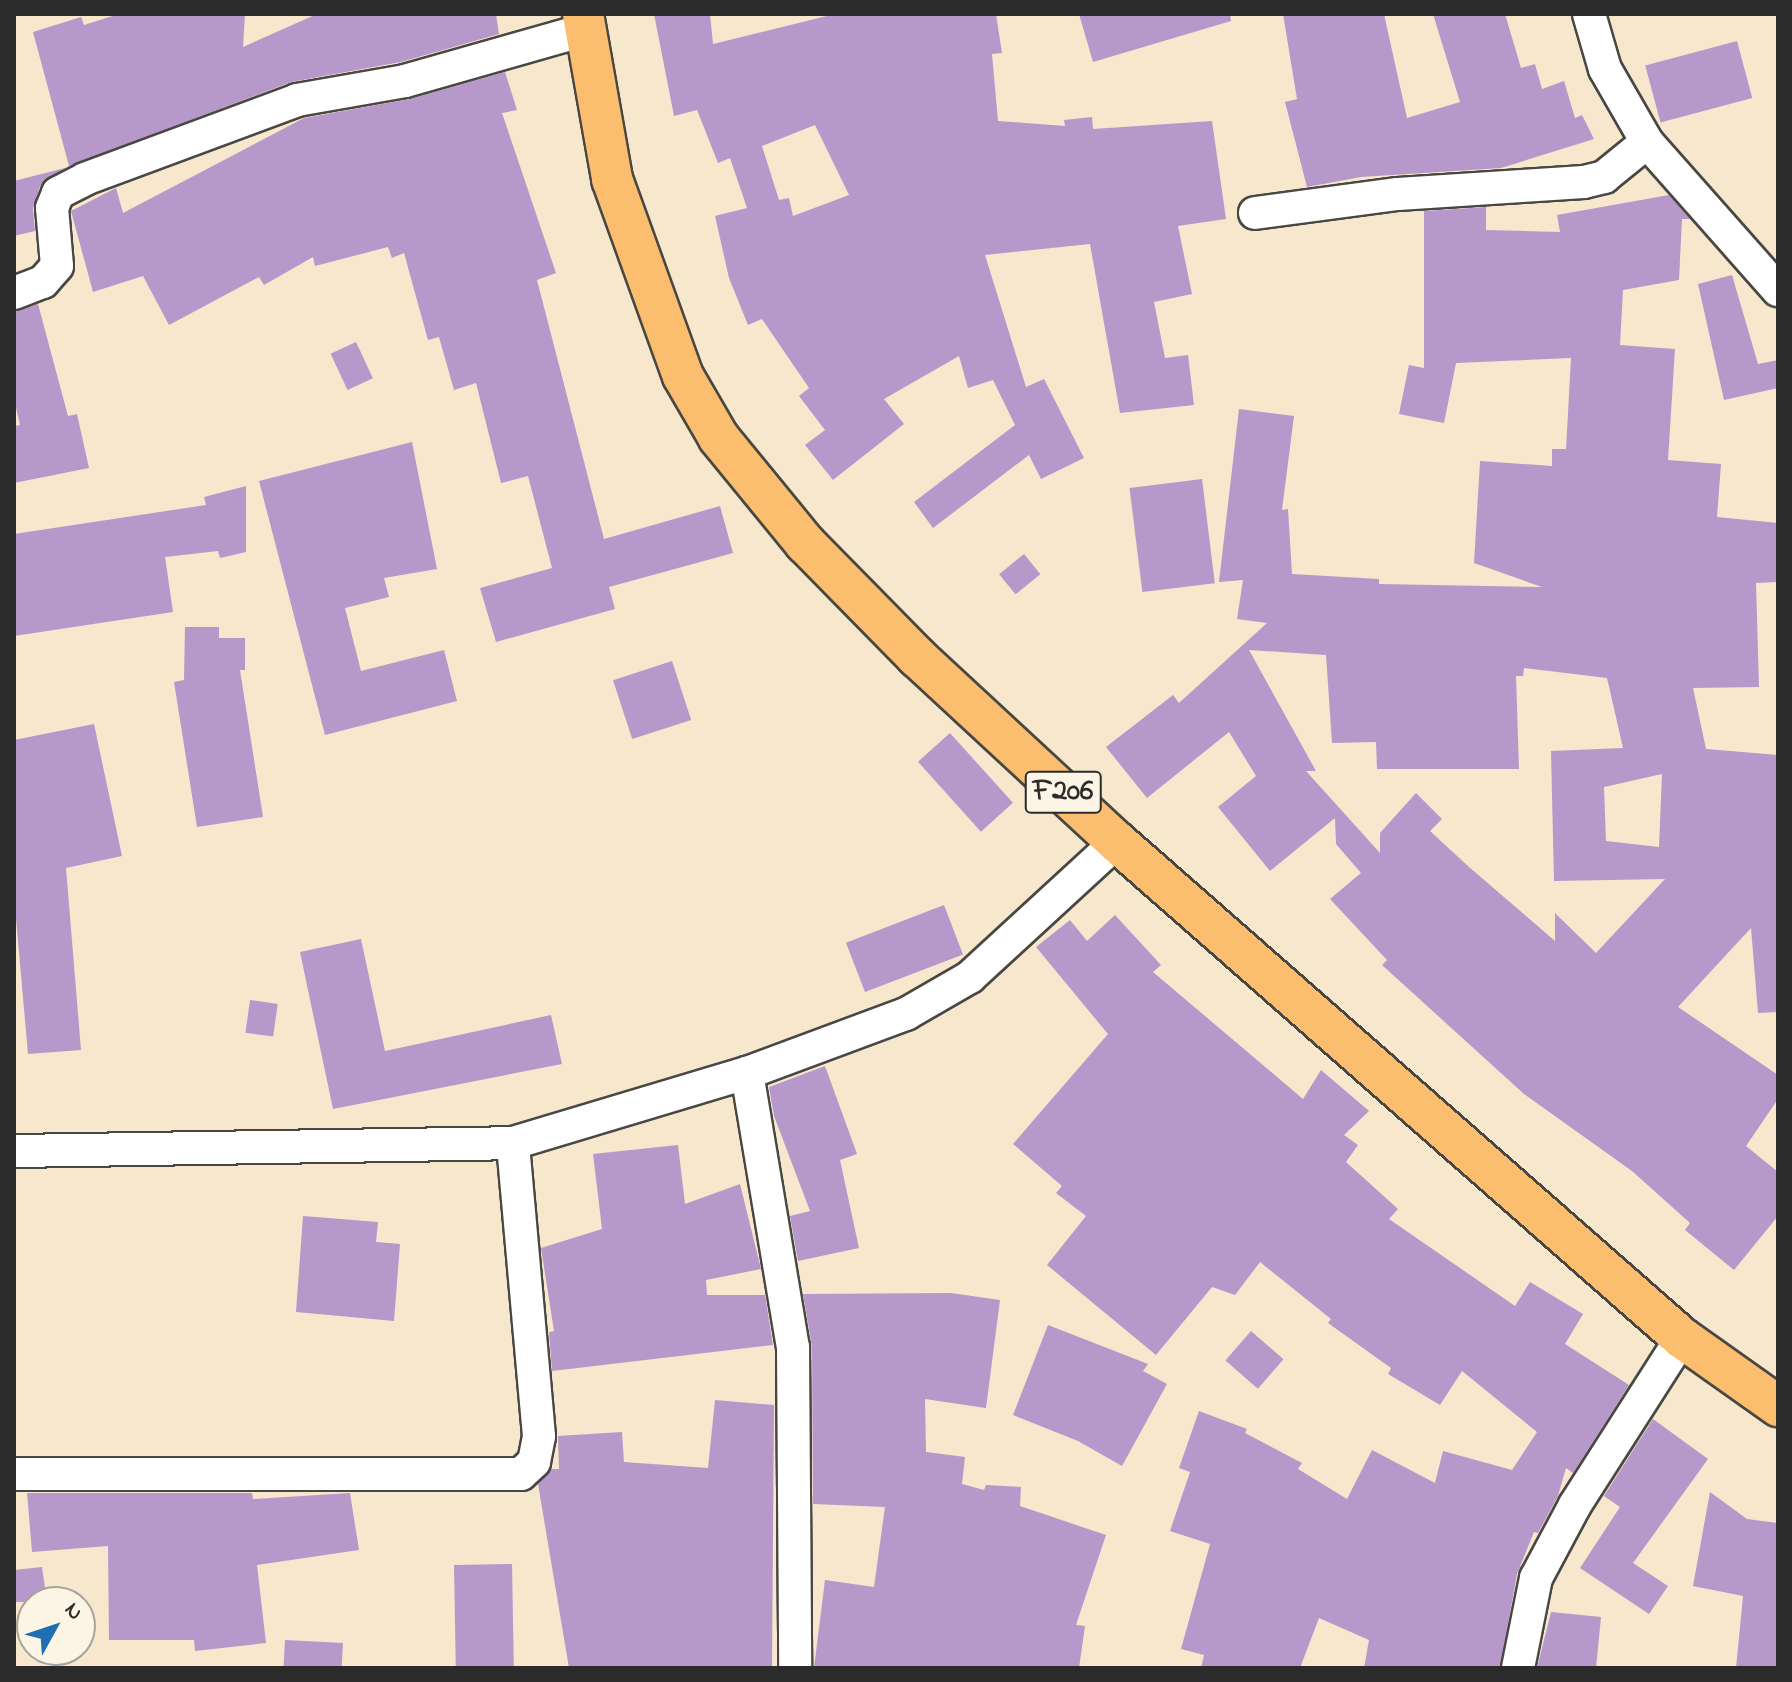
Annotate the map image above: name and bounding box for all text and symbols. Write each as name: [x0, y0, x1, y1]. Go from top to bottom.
road number: F206: [1023, 766, 1103, 818]
north arrow: [16, 1586, 96, 1666]
text: N: [56, 1596, 90, 1628]

